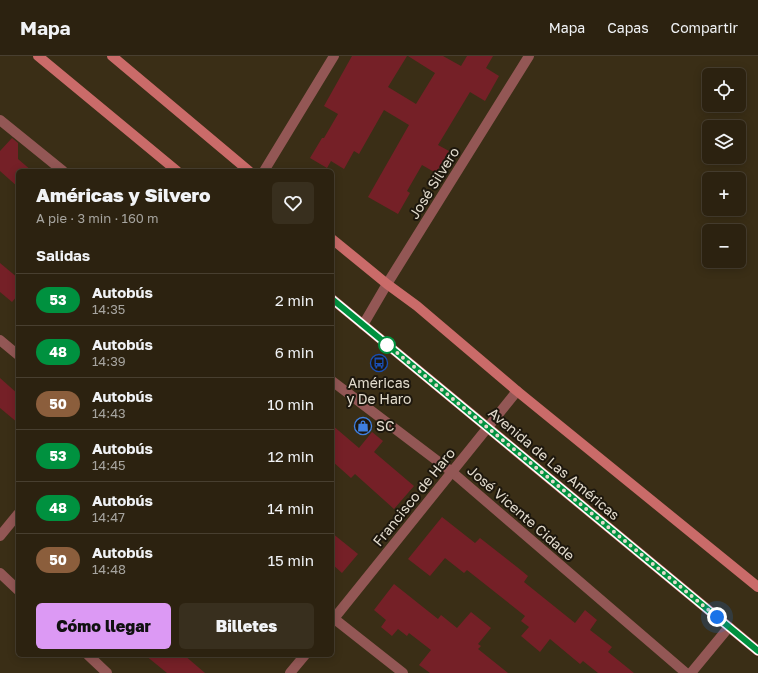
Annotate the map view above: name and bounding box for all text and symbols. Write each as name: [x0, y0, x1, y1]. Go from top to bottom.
text: Mapa: [20, 16, 71, 39]
text: Mapa: [549, 19, 585, 36]
text: Capas: [607, 19, 649, 36]
text: Compartir: [671, 19, 738, 36]
map controls: [702, 68, 746, 268]
button: locate: [702, 68, 746, 112]
button: layers: [702, 120, 746, 164]
street label: José Silvero: [405, 144, 462, 222]
button: +: [702, 172, 746, 216]
button: heart: [272, 182, 314, 224]
text: Américas y Silvero: [36, 183, 210, 206]
text: A pie · 3 min · 160 m: [36, 210, 159, 226]
button: −: [702, 224, 746, 268]
text: Salidas: [36, 246, 90, 264]
text: Autobús: [92, 283, 153, 301]
text: 53: [49, 291, 67, 308]
text: 2 min: [275, 291, 314, 309]
text: 14:35: [92, 301, 125, 317]
text: Autobús: [92, 335, 153, 353]
unlabelled marker: [378, 336, 396, 354]
text: 48: [49, 343, 67, 360]
text: 6 min: [275, 343, 314, 361]
text: 14:39: [92, 353, 126, 369]
bus stop icon: Américas y De Haro: [369, 353, 389, 373]
place label: Américas y De Haro: [346, 374, 412, 407]
text: Autobús: [92, 387, 153, 405]
text: 50: [49, 395, 67, 412]
text: 10 min: [267, 395, 314, 413]
street label: Avenida de Las Américas: [485, 404, 623, 523]
text: 14:43: [92, 405, 126, 421]
shop icon: SC: [353, 416, 373, 436]
place label: SC: [376, 417, 394, 434]
text: Autobús: [92, 439, 153, 457]
street label: Francisco de Haro: [369, 444, 458, 549]
text: 53: [49, 447, 67, 464]
text: 12 min: [268, 447, 314, 465]
text: 14:45: [92, 457, 126, 473]
street label: José Vicente Cidade: [464, 461, 578, 564]
text: Autobús: [92, 491, 153, 509]
text: 48: [49, 499, 67, 516]
text: 14 min: [267, 499, 314, 517]
text: 14:47: [92, 509, 125, 525]
text: Autobús: [92, 543, 153, 561]
text: 50: [49, 551, 67, 568]
text: 15 min: [268, 551, 314, 569]
text: 14:48: [92, 561, 126, 577]
button: Cómo llegar: [36, 603, 171, 649]
button: Billetes: [179, 603, 314, 649]
your location: [707, 607, 727, 627]

